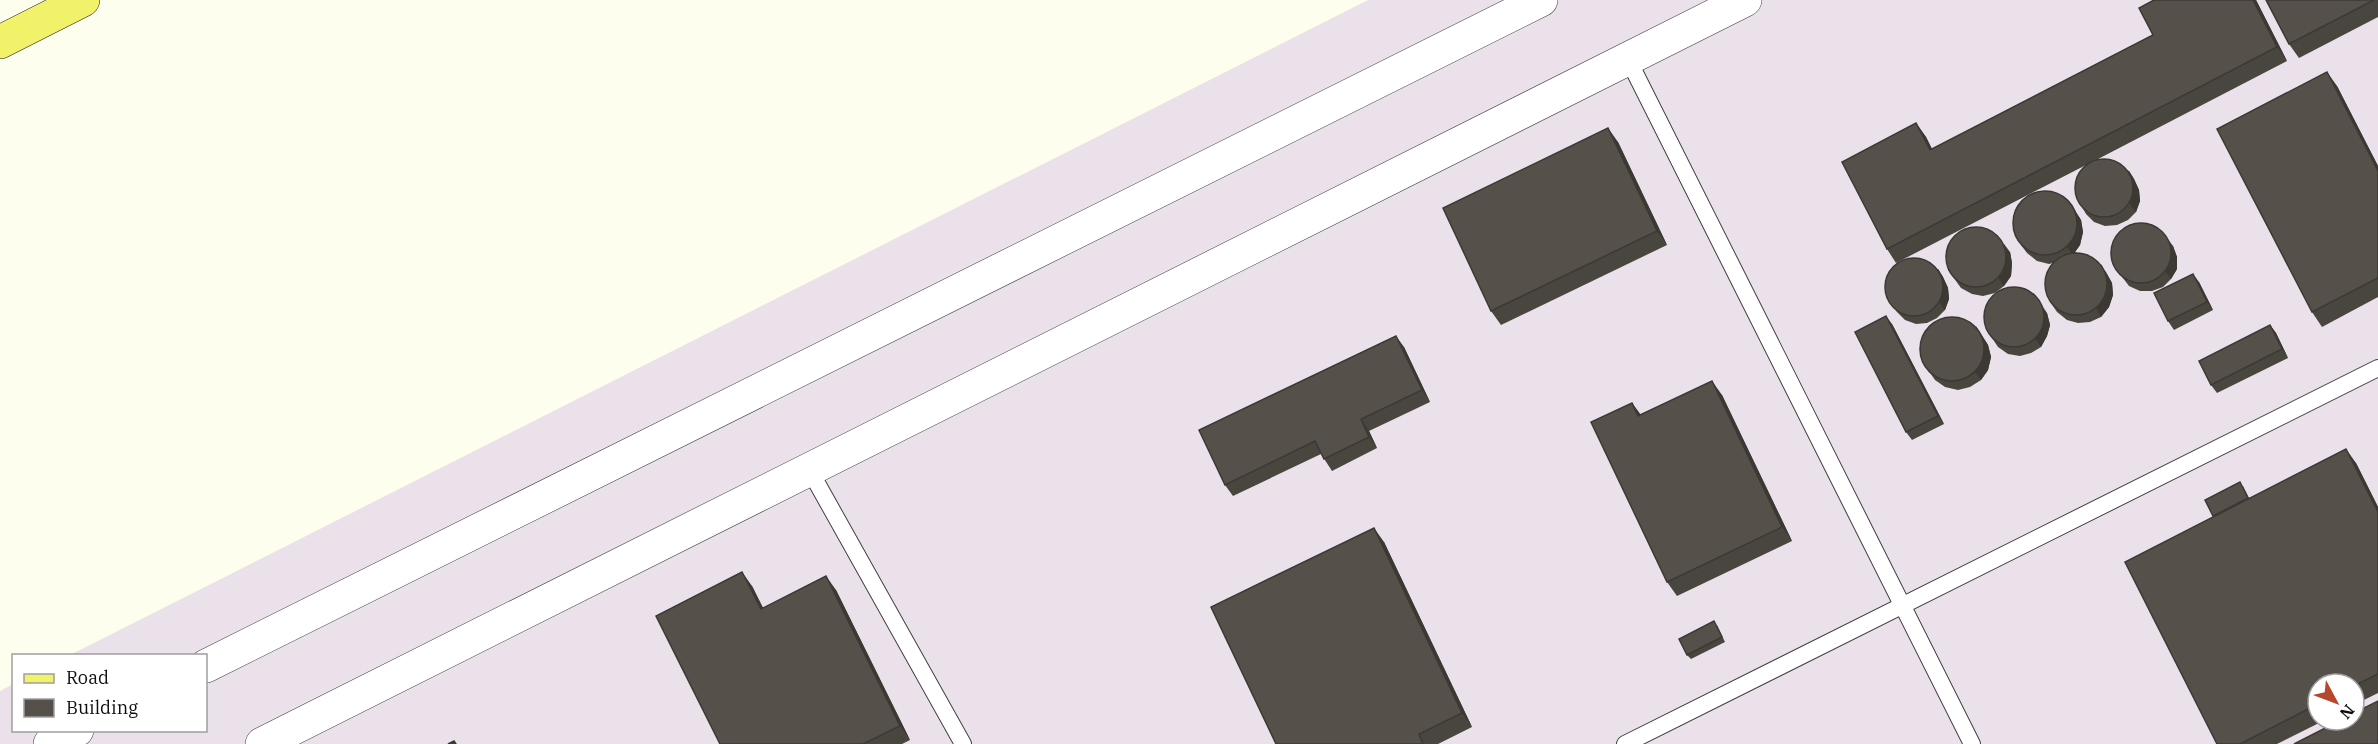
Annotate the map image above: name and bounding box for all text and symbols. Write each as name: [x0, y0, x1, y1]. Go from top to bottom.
legend: [12, 654, 207, 732]
text: Road: [66, 666, 109, 689]
north arrow: [2306, 672, 2366, 732]
text: Building: [66, 696, 138, 719]
text: N: [2336, 701, 2359, 723]

